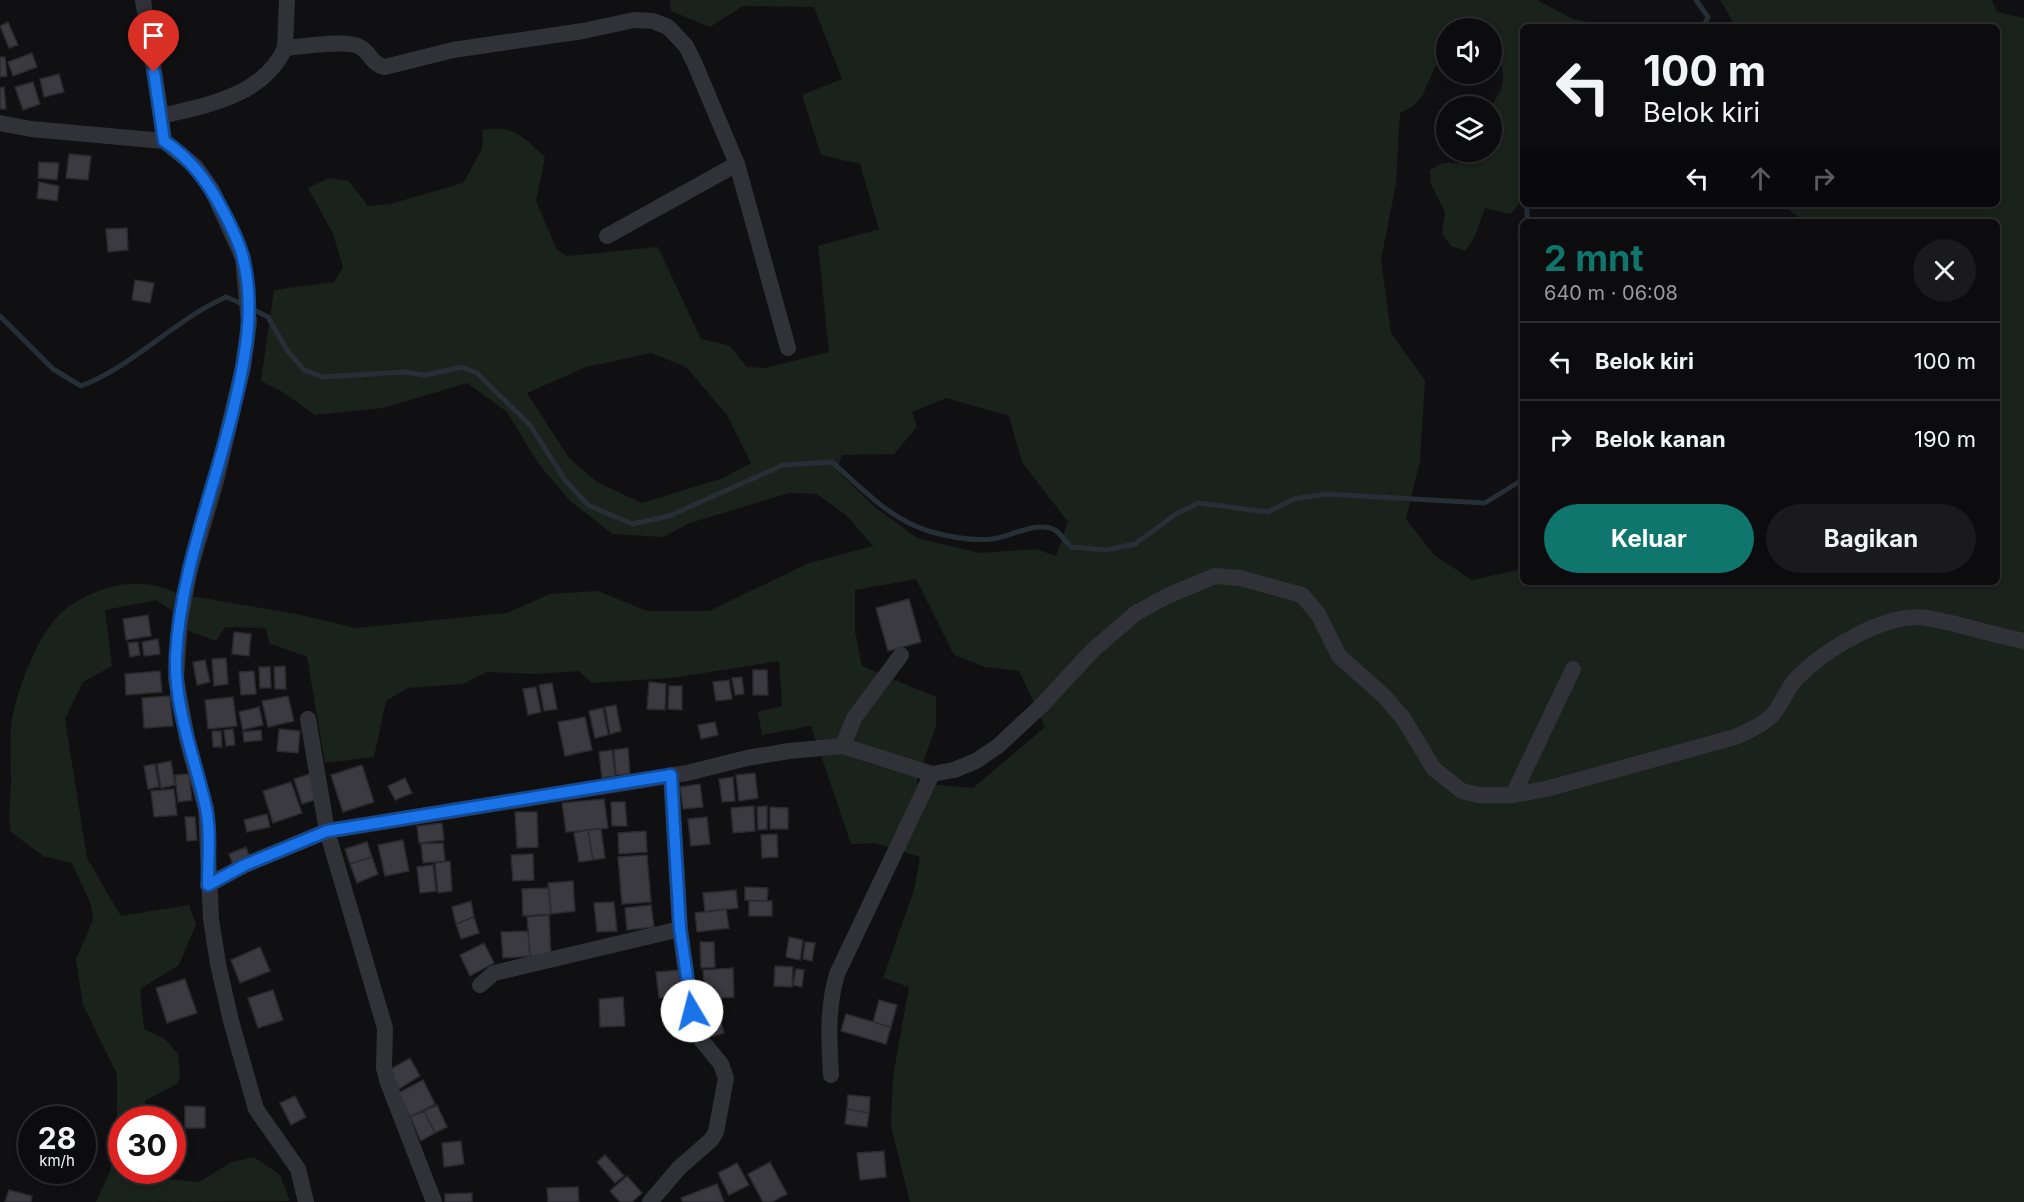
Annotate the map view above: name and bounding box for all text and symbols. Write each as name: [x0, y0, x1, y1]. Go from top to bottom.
pin: [128, 10, 179, 72]
map controls: [1436, 18, 1502, 162]
button: sound: [1436, 18, 1502, 84]
icon: arrive: [137, 19, 170, 52]
text: 100 m: [1643, 45, 1766, 96]
icon: left: [1544, 48, 1622, 126]
button: layers: [1436, 96, 1502, 162]
text: Belok kiri: [1643, 96, 1760, 129]
icon: left: [1681, 162, 1714, 195]
icon: ahead: [1744, 162, 1777, 195]
icon: right: [1807, 162, 1840, 195]
text: 2 mnt: [1544, 236, 1644, 280]
button: close: [1913, 239, 1976, 302]
text: 640 m · 06:08: [1544, 281, 1678, 305]
icon: left: [1544, 345, 1577, 378]
text: Belok kiri: [1595, 348, 1694, 374]
text: 100 m: [1914, 348, 1976, 374]
icon: right: [1544, 423, 1577, 456]
text: Belok kanan: [1595, 426, 1726, 452]
text: 190 m: [1914, 426, 1976, 452]
button: Keluar: [1544, 504, 1754, 573]
button: Bagikan: [1766, 504, 1976, 573]
position arrow: [660, 979, 724, 1043]
speed limit sign: 30: [108, 1106, 186, 1184]
text: 28: [38, 1120, 76, 1156]
text: km/h: [39, 1151, 75, 1170]

